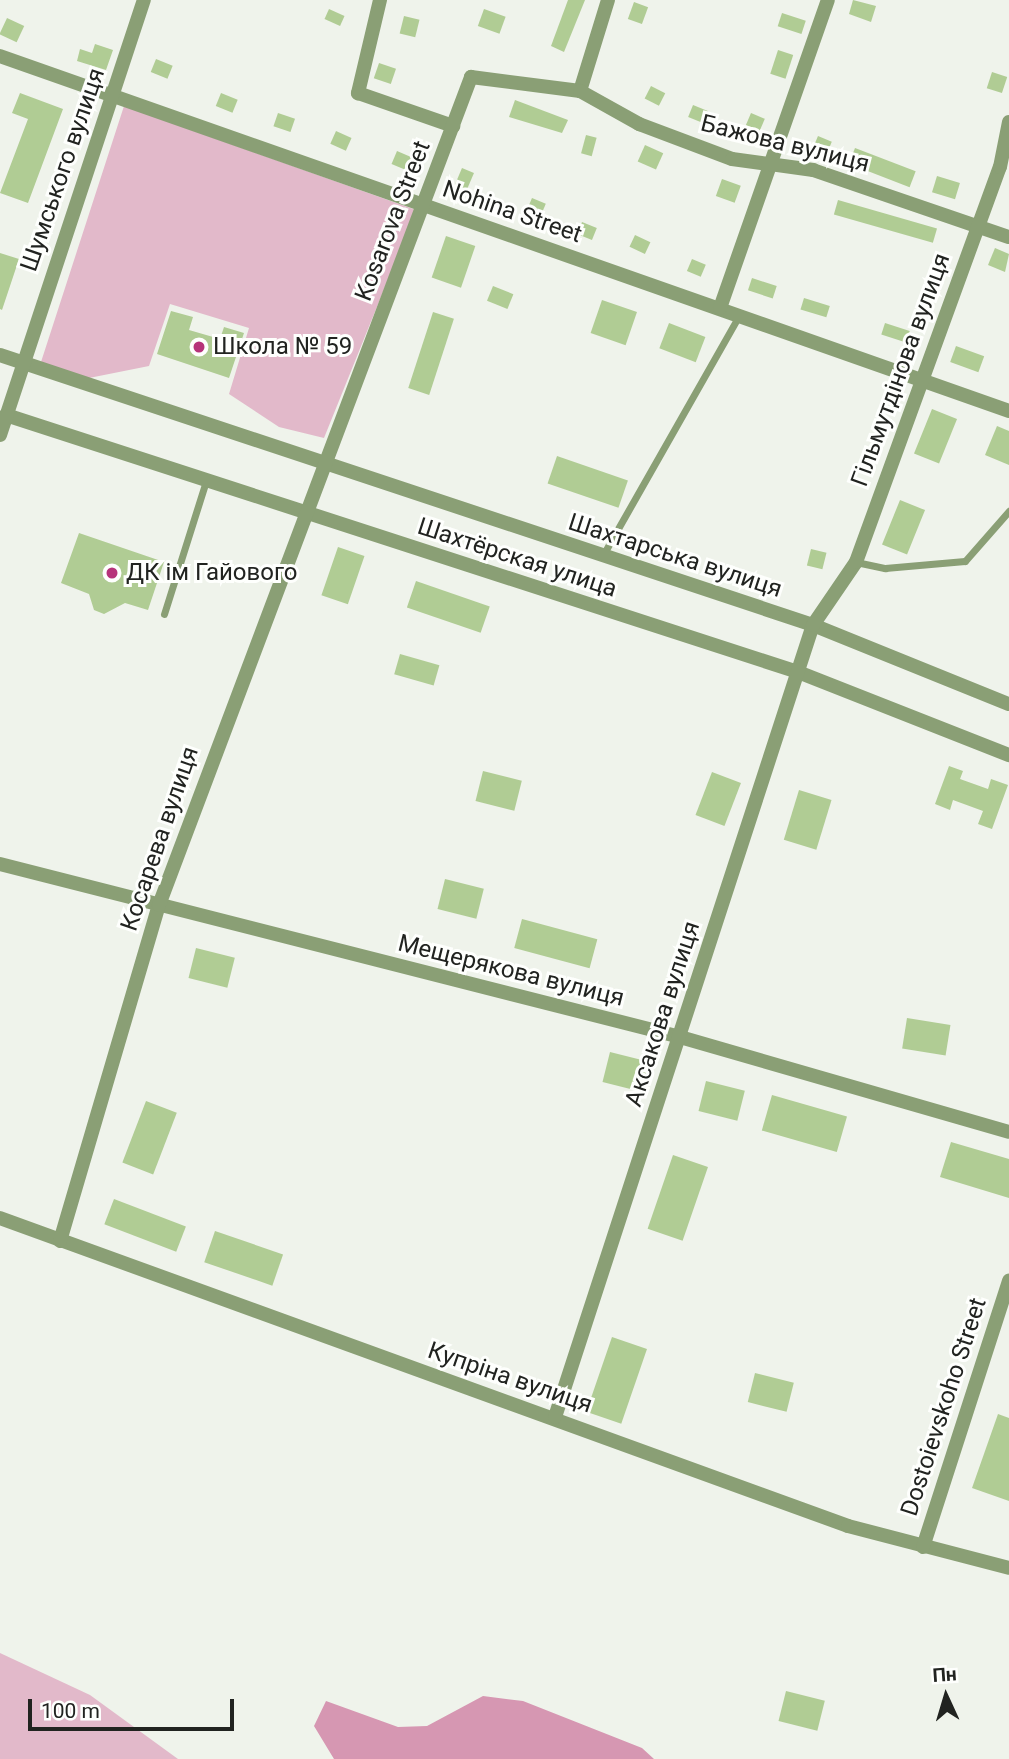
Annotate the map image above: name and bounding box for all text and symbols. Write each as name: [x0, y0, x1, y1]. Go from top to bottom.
street label: Шумського вулиця: [15, 65, 111, 275]
street label: Бажова вулиця: [698, 109, 872, 179]
street label: Kosarova Street: [349, 137, 437, 305]
street label: Nohina Street: [439, 175, 585, 249]
street label: Гільмутдінова вулиця: [845, 249, 957, 491]
place label: Школа № 59: [213, 333, 352, 361]
marker: Школа № 59: [191, 339, 207, 355]
street label: Шахтарська вулиця: [565, 508, 785, 604]
street label: Шахтёрская улица: [414, 512, 620, 604]
place label: ДК ім Гайового: [126, 559, 297, 587]
marker: ДК ім Гайового: [104, 565, 120, 581]
street label: Косарева вулиця: [115, 743, 205, 935]
street label: Аксакова вулиця: [619, 918, 707, 1110]
street label: Мещерякова вулиця: [395, 929, 627, 1013]
street label: Dostoievskoho Street: [895, 1294, 993, 1520]
street label: Купріна вулиця: [424, 1336, 596, 1420]
north arrow: [911, 1661, 981, 1731]
text: Пн: [932, 1662, 957, 1687]
scale bar: [32, 1686, 238, 1730]
text: 100 m: [41, 1699, 100, 1723]

